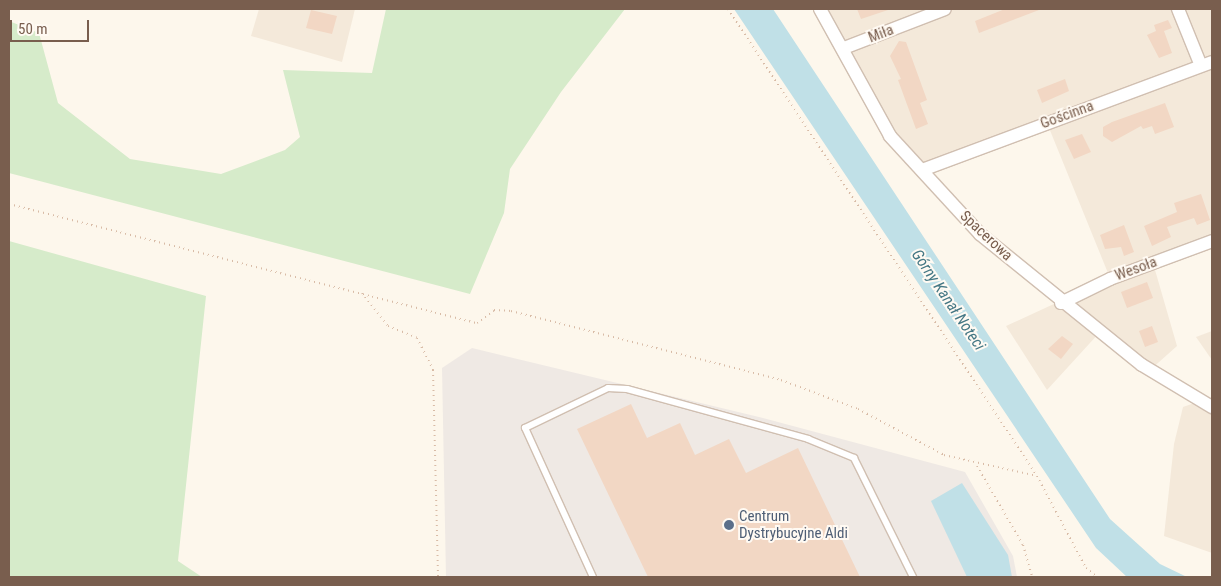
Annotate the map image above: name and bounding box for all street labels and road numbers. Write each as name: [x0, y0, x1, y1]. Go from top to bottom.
street label: Miła: [866, 21, 896, 47]
street label: Gościnna: [1038, 97, 1096, 133]
street label: Spacerowa: [956, 207, 1016, 265]
street label: Wesoła: [1112, 253, 1160, 285]

